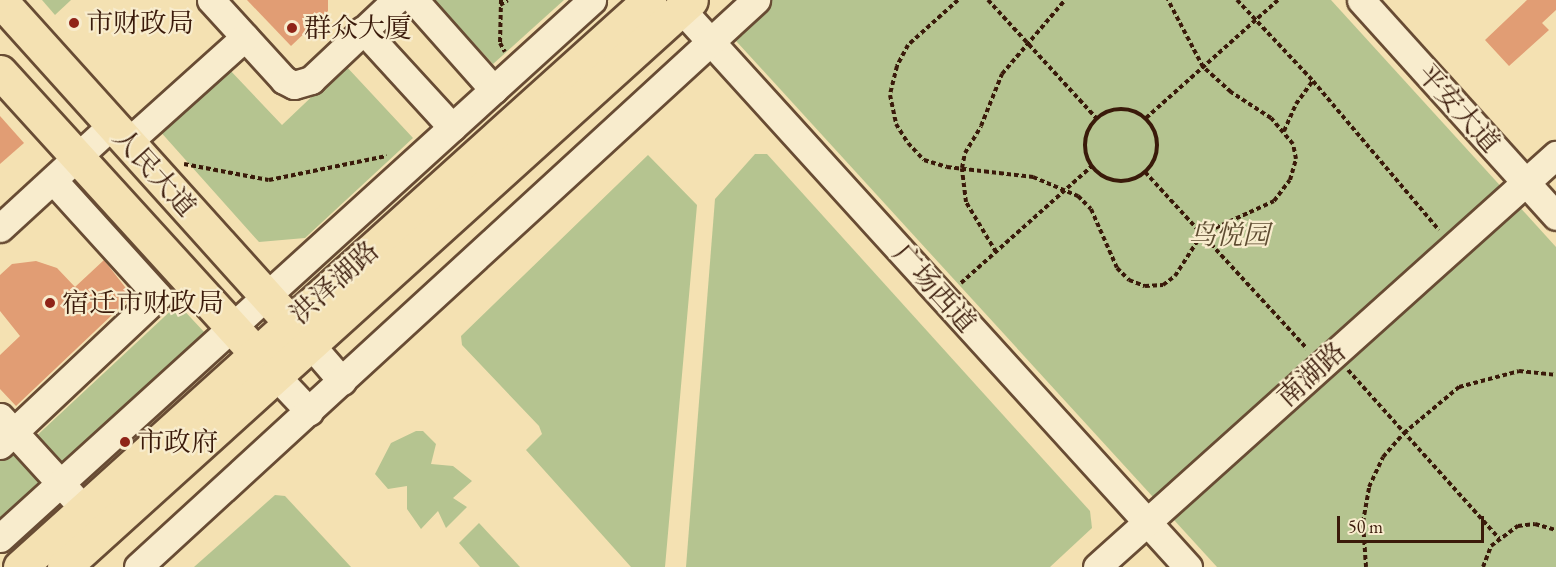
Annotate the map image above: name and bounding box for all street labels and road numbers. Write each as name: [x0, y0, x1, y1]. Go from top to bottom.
street label: 平安大道: [1411, 57, 1507, 159]
street label: 人民大道: [107, 121, 203, 223]
street label: 洪泽湖路: [283, 234, 385, 330]
street label: 广场西道: [887, 237, 983, 339]
street label: 南湖路: [1270, 335, 1352, 413]

